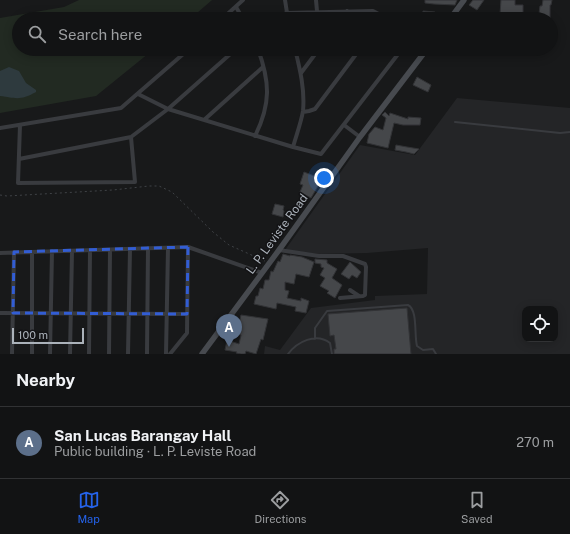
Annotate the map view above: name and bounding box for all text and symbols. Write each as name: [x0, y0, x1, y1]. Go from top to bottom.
search box: [12, 12, 558, 56]
icon: search: [26, 23, 48, 45]
text: Search here: [58, 26, 142, 43]
your location: [314, 168, 334, 188]
street label: L. P. Leviste Road: [243, 191, 311, 277]
map controls: [522, 306, 558, 342]
button: locate: [522, 306, 558, 342]
pin: A: [216, 314, 242, 347]
scale bar: [12, 326, 84, 345]
text: 100 m: [18, 329, 48, 341]
text: Nearby: [16, 370, 75, 390]
text: San Lucas Barangay Hall: [54, 427, 232, 444]
text: A: [24, 435, 34, 450]
text: 270 m: [516, 435, 554, 450]
text: Public building · L. P. Leviste Road: [54, 444, 256, 459]
tab: Map: [77, 489, 100, 525]
tab: Directions: [255, 489, 306, 525]
tab: Saved: [461, 489, 493, 525]

